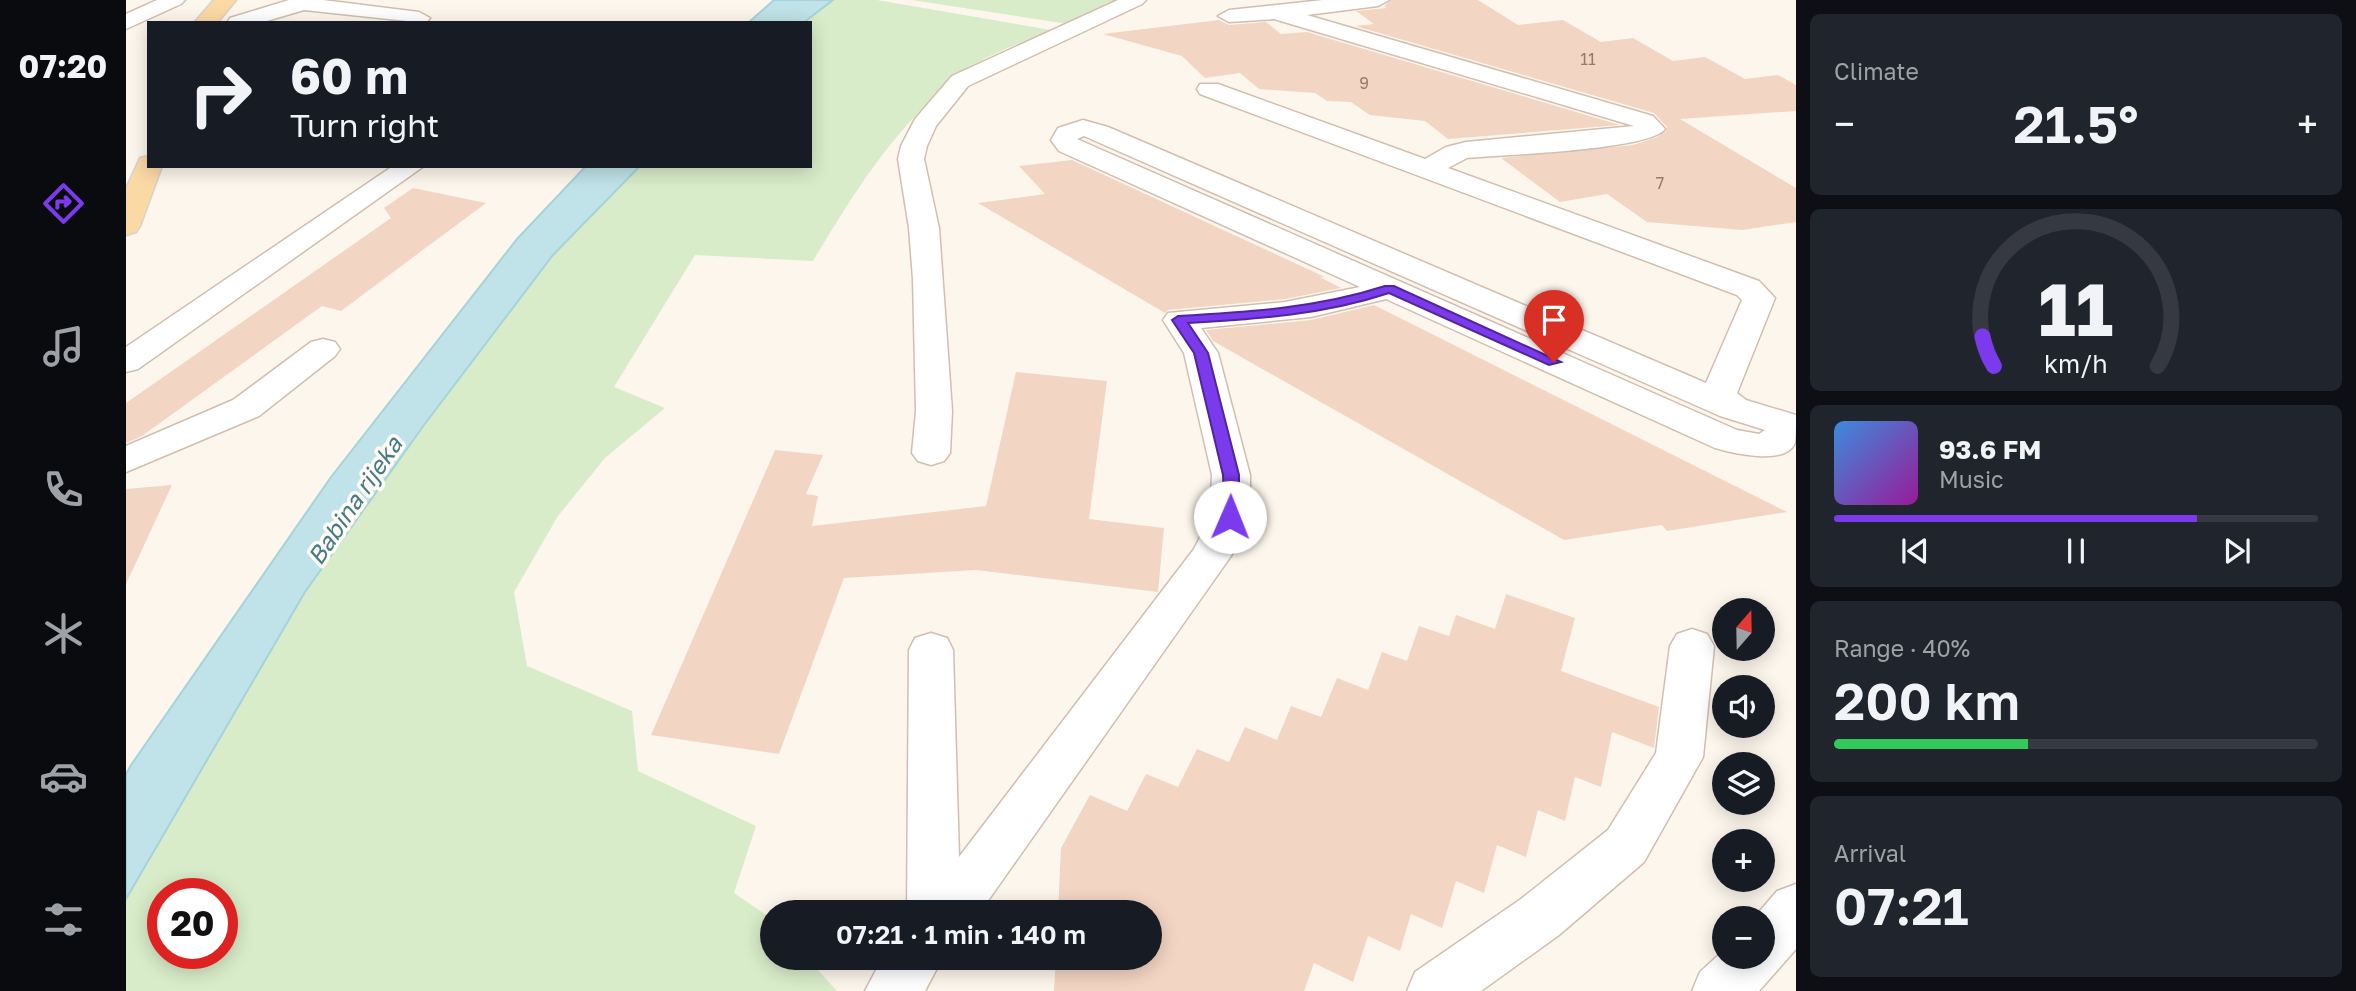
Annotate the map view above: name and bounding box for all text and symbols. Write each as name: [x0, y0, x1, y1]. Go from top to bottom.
text: 60 m: [290, 46, 408, 105]
text: 07:20: [19, 47, 107, 85]
icon: right: [175, 49, 266, 140]
house number: 11: [1580, 49, 1596, 69]
text: Climate: [1834, 57, 1919, 85]
house number: 9: [1359, 73, 1369, 93]
text: 21.5°: [2014, 92, 2138, 154]
text: −: [1834, 101, 1855, 146]
text: +: [2297, 101, 2318, 146]
text: Turn right: [290, 106, 439, 144]
house number: 7: [1656, 173, 1664, 193]
icon: directions: [39, 179, 88, 228]
text: 11: [2039, 266, 2113, 353]
pin: [1524, 290, 1584, 362]
icon: arrive: [1535, 301, 1573, 339]
icon: music: [39, 322, 88, 371]
text: km/h: [2044, 348, 2108, 379]
water label: Babina rijeka: [301, 429, 409, 570]
text: 93.6 FM: [1939, 434, 2041, 465]
icon: phone: [39, 465, 88, 514]
text: Music: [1939, 465, 2004, 493]
position arrow: [1193, 480, 1267, 554]
icon: previous: [1896, 532, 1934, 570]
icon: pause: [2057, 532, 2095, 570]
icon: next: [2218, 532, 2256, 570]
north arrow: [1712, 598, 1774, 662]
map controls: [1712, 598, 1775, 969]
icon: climate: [39, 609, 88, 658]
text: Range · 40%: [1834, 634, 1970, 662]
text: 200 km: [1834, 669, 2020, 731]
button: sound: [1712, 675, 1775, 738]
icon: car: [39, 752, 88, 801]
button: layers: [1712, 752, 1775, 815]
button: +: [1712, 829, 1775, 892]
text: Arrival: [1834, 839, 1906, 867]
text: 07:21: [1834, 874, 1969, 936]
speed limit sign: 20: [147, 878, 238, 969]
icon: filters: [39, 895, 88, 944]
button: −: [1712, 906, 1775, 969]
text: 07:21 · 1 min · 140 m: [836, 919, 1086, 950]

